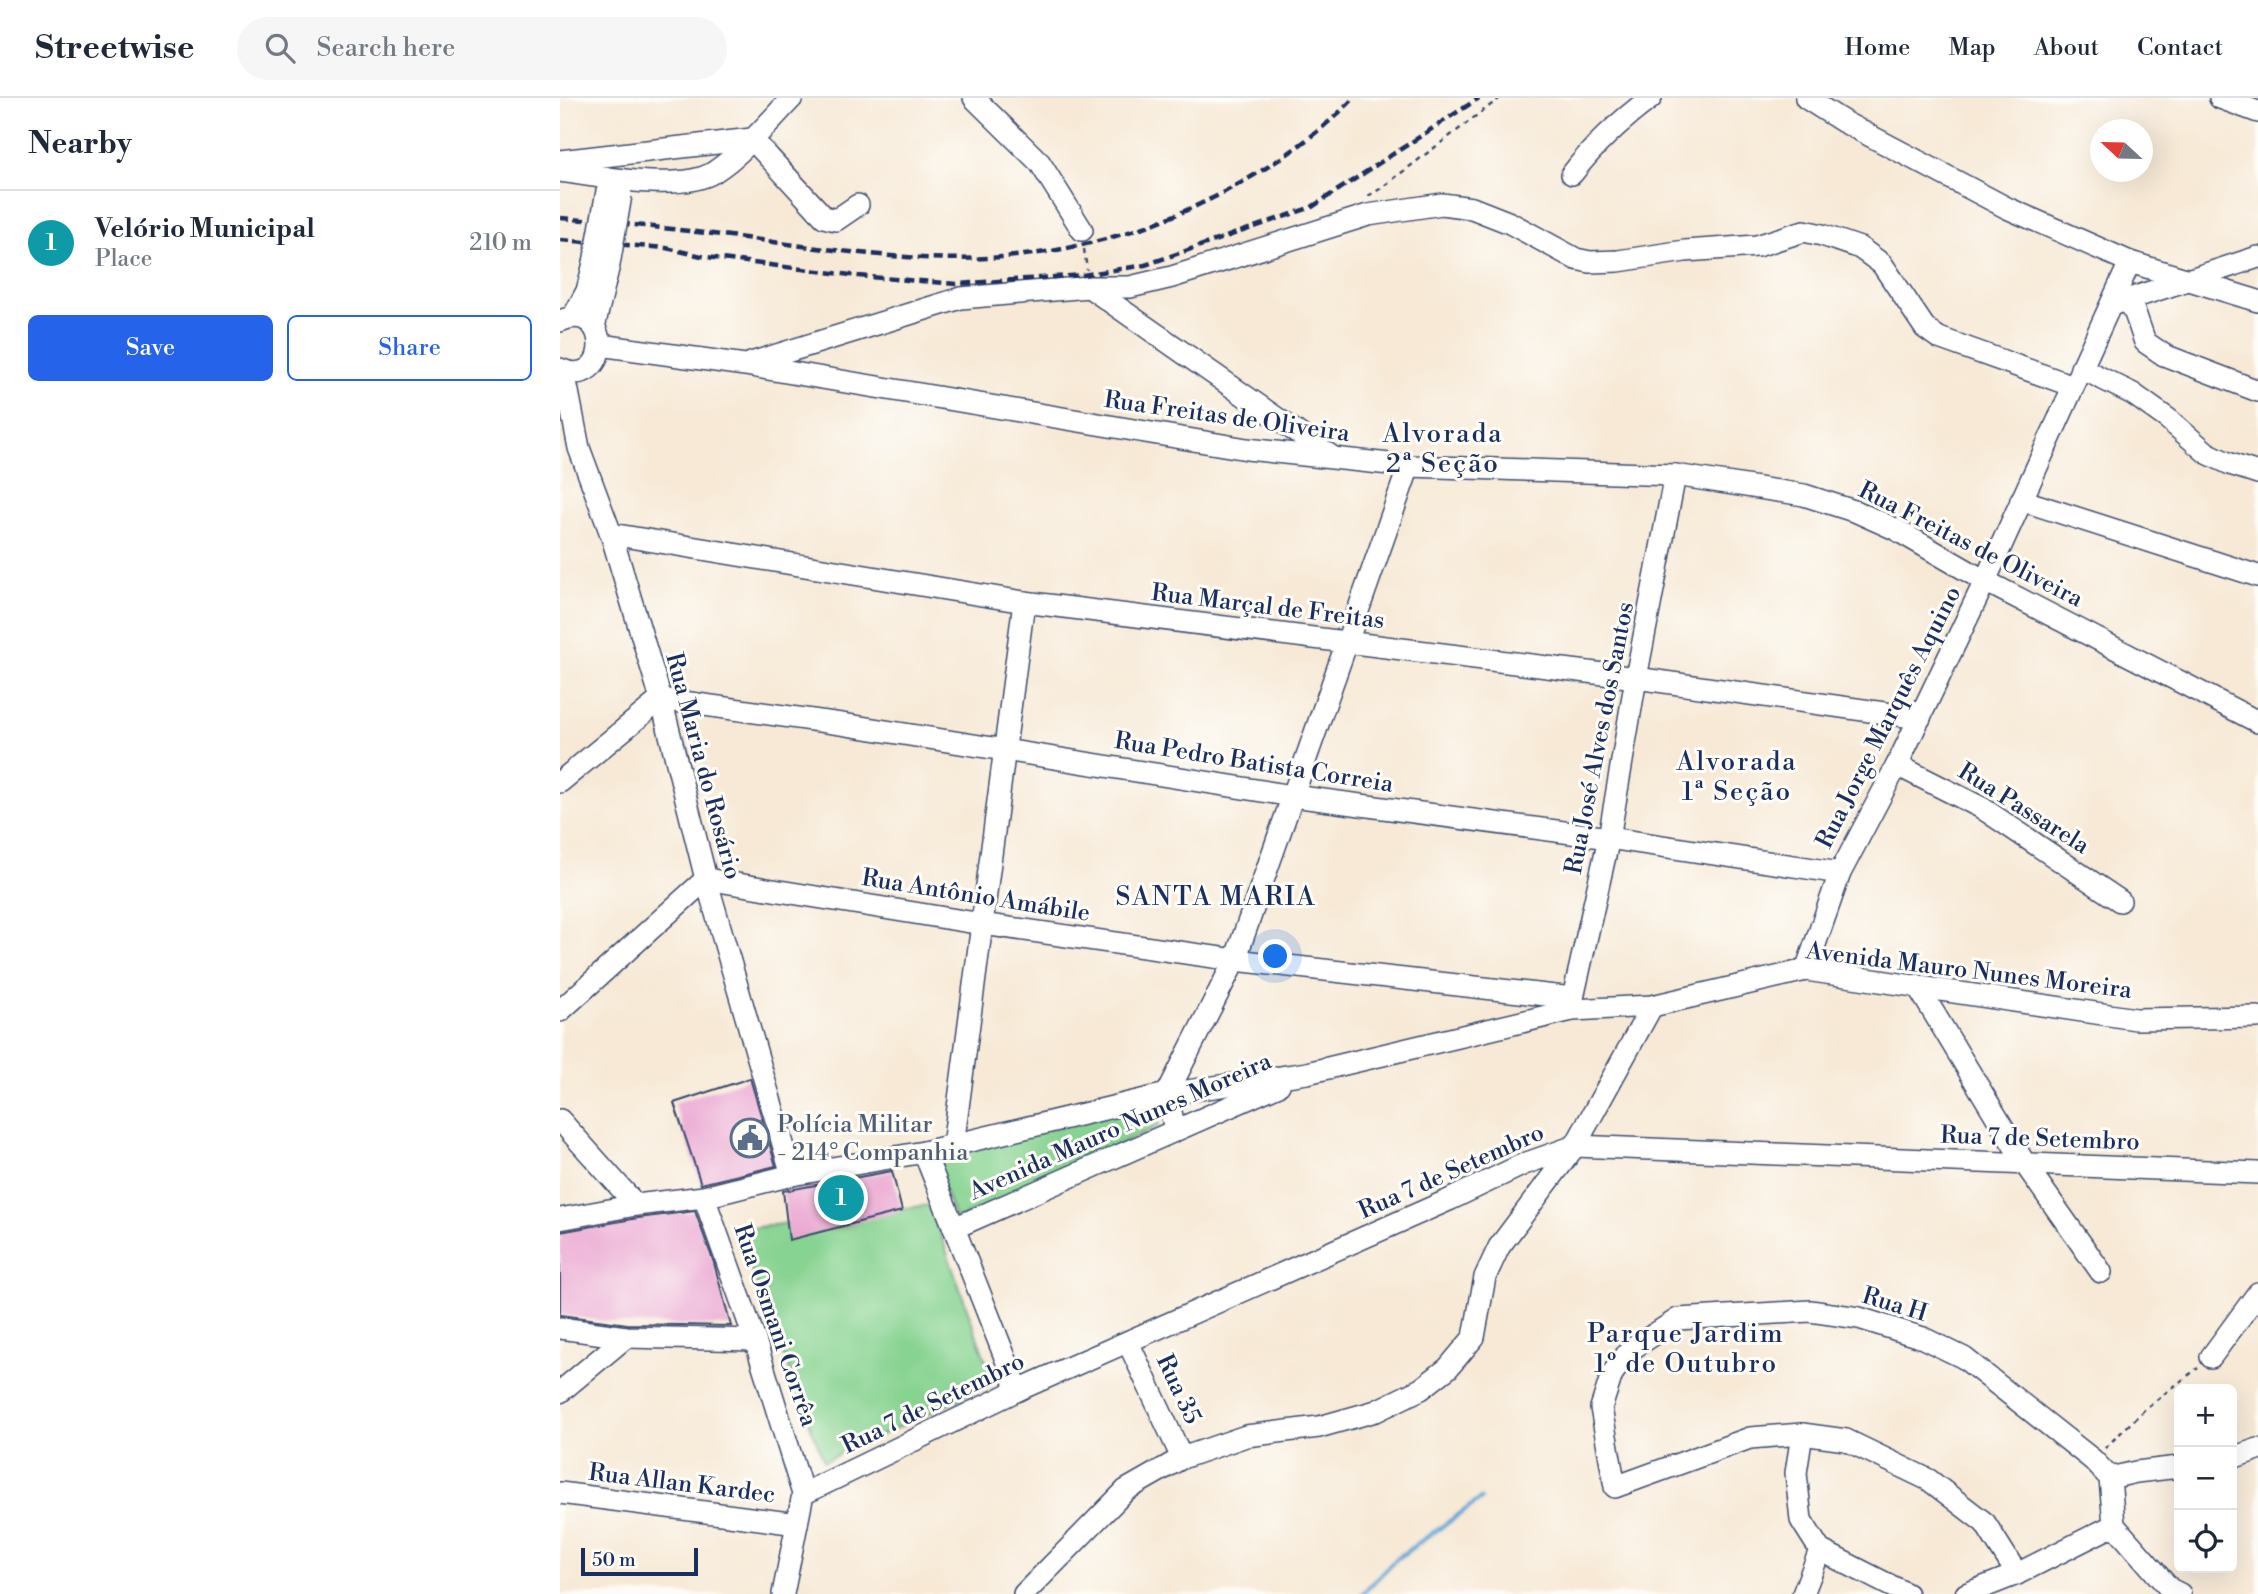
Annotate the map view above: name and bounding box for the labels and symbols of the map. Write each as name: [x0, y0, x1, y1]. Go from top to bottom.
north arrow: [2090, 119, 2153, 182]
street label: Rua Freitas de Oliveira: [1102, 385, 1352, 449]
district label: Alvorada 2ª Seção: [1382, 418, 1503, 480]
street label: Rua Freitas de Oliveira: [1853, 475, 2089, 615]
street label: Rua Marçal de Freitas: [1150, 578, 1386, 636]
street label: Rua Jorge Marquês Aquino: [1810, 581, 1968, 854]
street label: Rua José Alves dos Santos: [1559, 600, 1641, 877]
street label: Rua Maria do Rosário: [658, 650, 748, 883]
street label: Rua Pedro Batista Correia: [1112, 726, 1396, 800]
district label: Alvorada 1ª Seção: [1676, 746, 1797, 808]
street label: Rua Passarela: [1952, 757, 2095, 862]
street label: Rua Antônio Amábile: [859, 863, 1092, 929]
district label: SANTA MARIA: [1115, 881, 1317, 913]
street label: Avenida Mauro Nunes Moreira: [1803, 936, 2134, 1006]
your location: [1258, 939, 1292, 973]
street label: Avenida Mauro Nunes Moreira: [964, 1046, 1277, 1208]
place label: Polícia Militar - 214° Companhia: [777, 1110, 969, 1168]
public building icon: Polícia Militar - 214° Companhia: [729, 1117, 771, 1159]
street label: Rua 7 de Setembro: [1354, 1118, 1549, 1226]
street label: Rua 7 de Setembro: [1940, 1121, 2140, 1157]
pin: 1: [818, 1172, 864, 1224]
street label: Rua Osmani Corrêa: [726, 1220, 824, 1431]
street label: Rua H: [1858, 1281, 1931, 1329]
district label: Parque Jardim 1º de Outubro: [1587, 1318, 1785, 1380]
street label: Rua 7 de Setembro: [837, 1347, 1030, 1461]
street label: Rua 35: [1149, 1350, 1207, 1429]
street label: Rua Allan Kardec: [587, 1458, 777, 1510]
scale bar: [581, 1545, 698, 1577]

